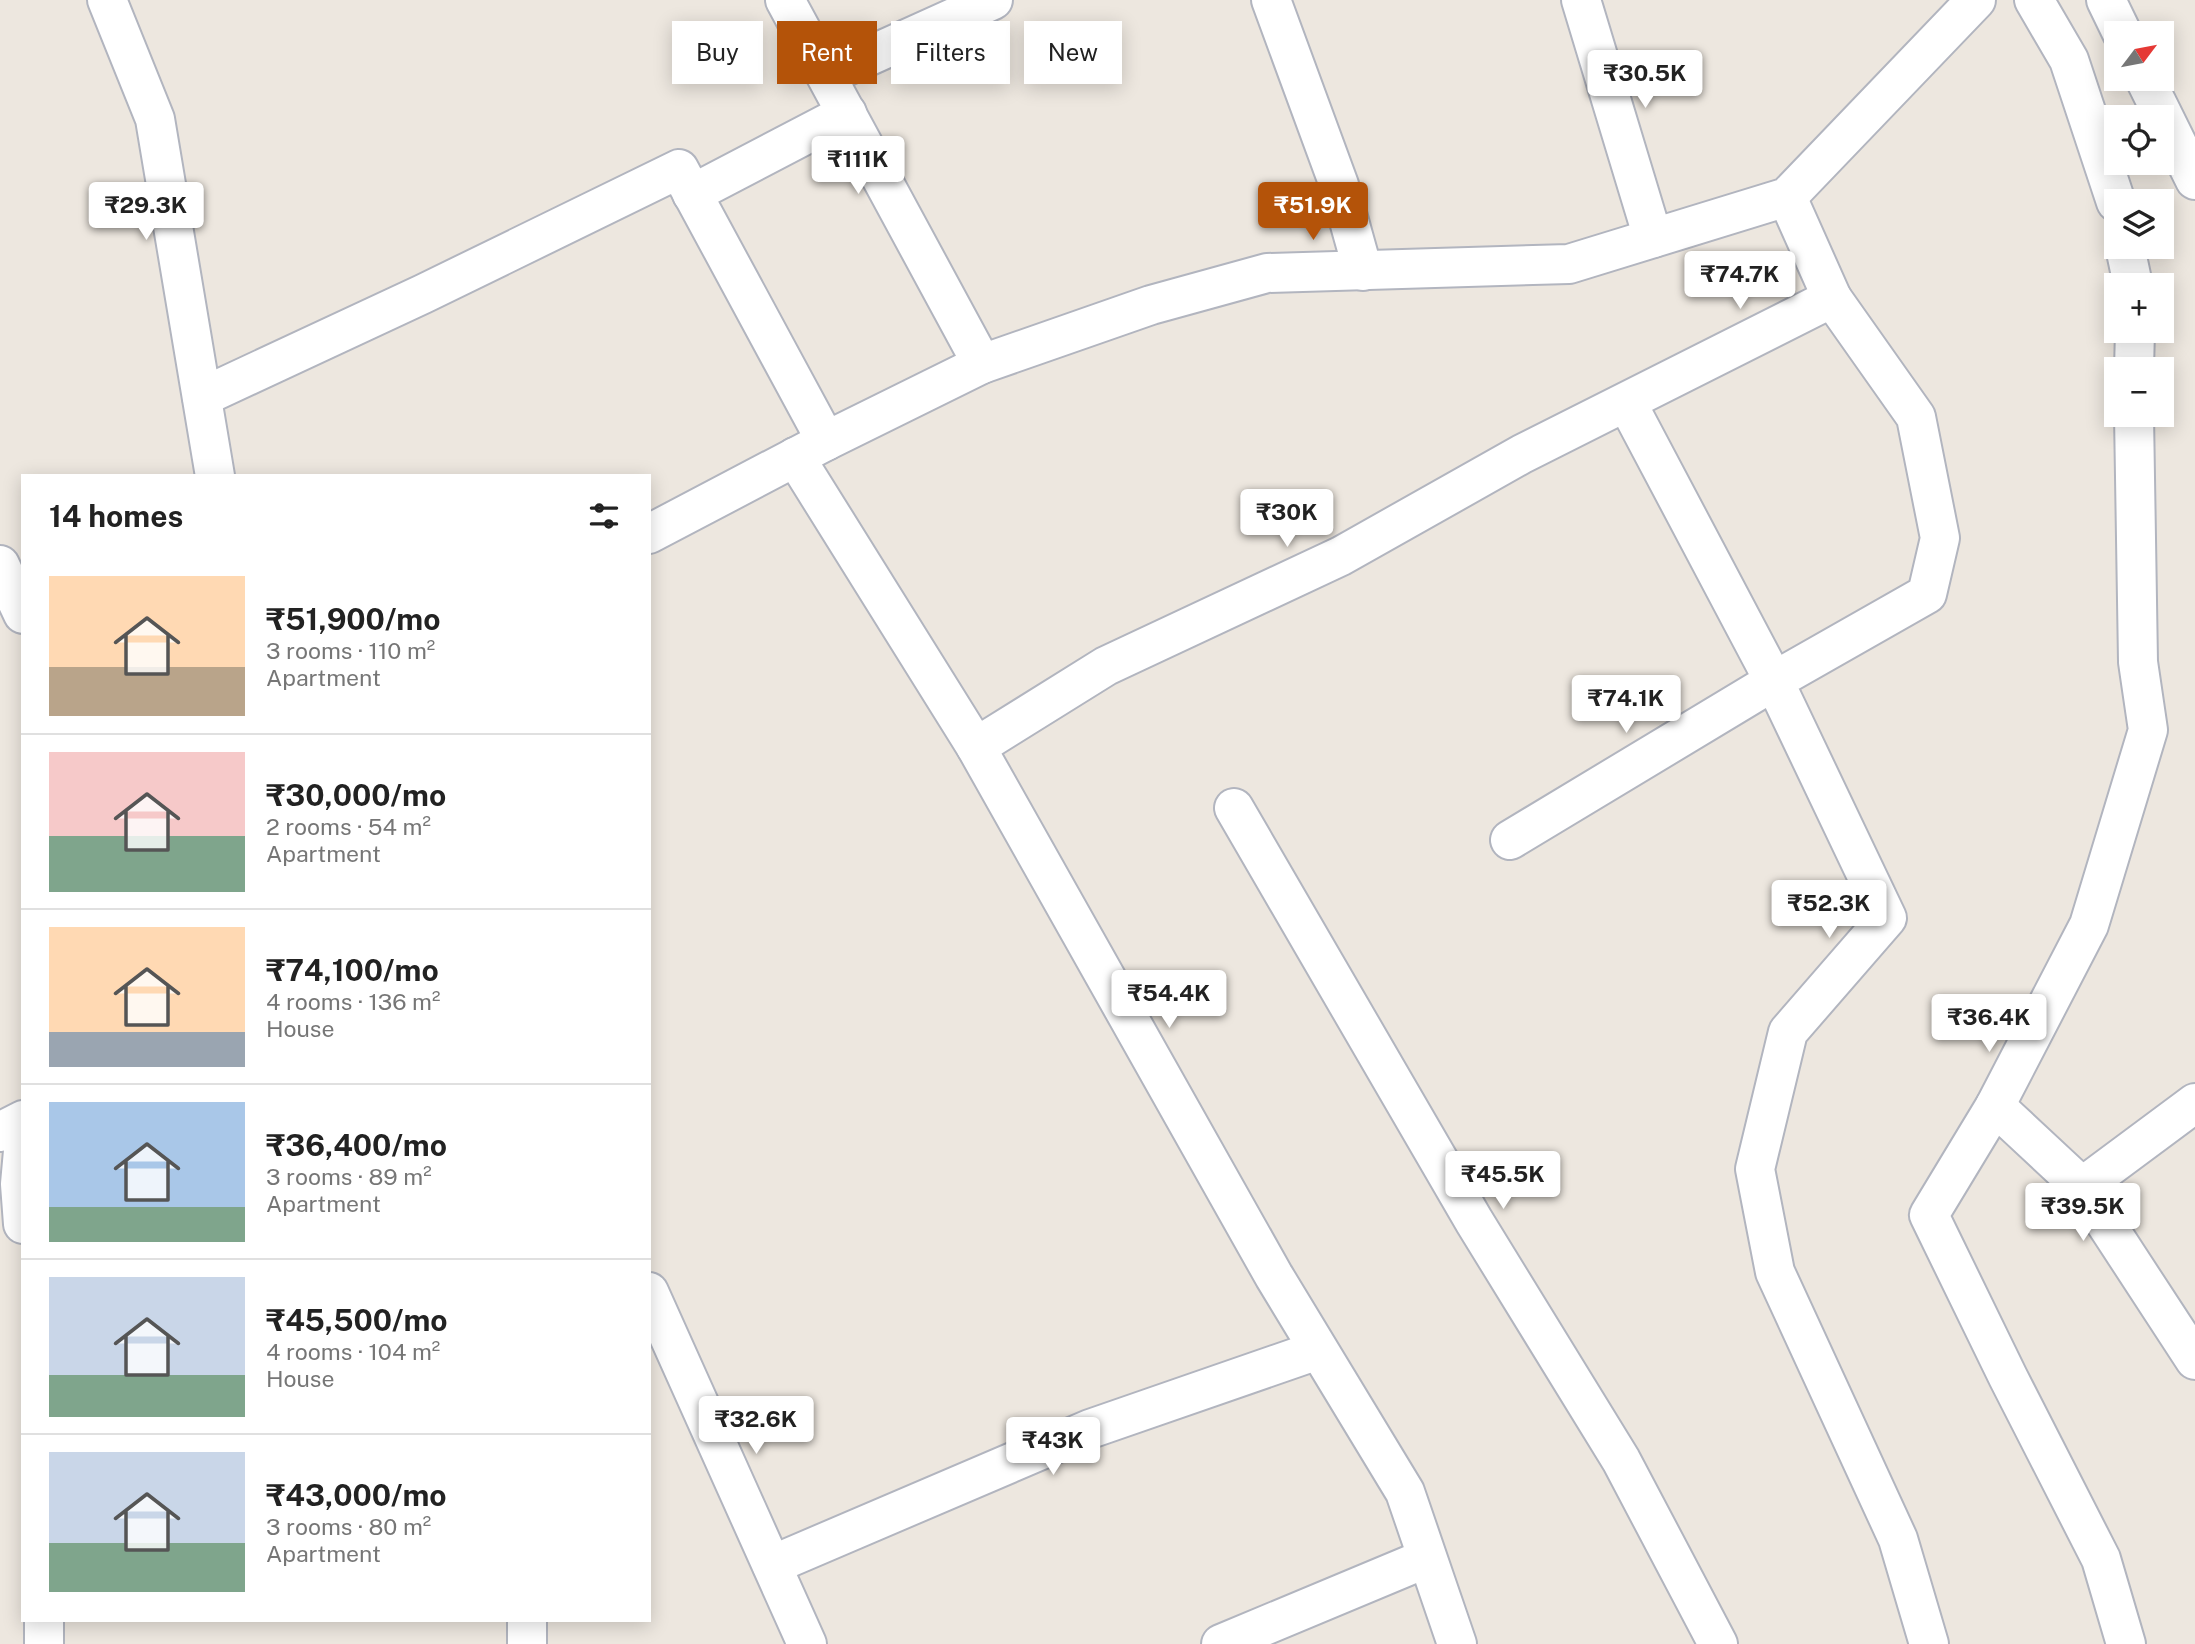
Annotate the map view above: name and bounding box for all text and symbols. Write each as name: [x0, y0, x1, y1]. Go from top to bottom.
chip: Buy: [672, 21, 763, 84]
chip: Rent: [777, 21, 877, 84]
chip: Filters: [891, 21, 1010, 84]
chip: New: [1024, 21, 1122, 84]
north arrow: [2104, 21, 2174, 91]
map controls: [2104, 21, 2174, 427]
pin: ₹30.5K: [1588, 50, 1702, 110]
text: ₹30.5K: [1603, 59, 1687, 86]
button: locate: [2104, 105, 2174, 175]
pin: ₹111K: [809, 136, 907, 196]
text: ₹111K: [828, 145, 888, 172]
pin: ₹29.3K: [89, 182, 203, 242]
pin: ₹51.9K: [1256, 182, 1370, 242]
button: layers: [2104, 189, 2174, 259]
text: ₹29.3K: [105, 191, 187, 218]
text: ₹51.9K: [1274, 191, 1352, 218]
pin: ₹74.7K: [1683, 252, 1797, 311]
text: ₹74.7K: [1700, 260, 1780, 287]
button: +: [2104, 273, 2174, 343]
button: −: [2104, 357, 2174, 427]
pin: ₹30K: [1246, 490, 1328, 549]
icon: filters: [585, 497, 623, 535]
text: 14 homes: [49, 498, 183, 534]
text: ₹30K: [1256, 498, 1318, 525]
text: ₹51,900/mo: [266, 601, 441, 637]
icon: home: [105, 604, 189, 688]
text: 3 rooms · 110 m²: [266, 637, 435, 664]
text: Apartment: [266, 664, 381, 691]
pin: ₹74.1K: [1569, 676, 1683, 735]
text: ₹74.1K: [1588, 684, 1664, 711]
text: ₹30,000/mo: [266, 777, 446, 813]
icon: home: [105, 780, 189, 864]
text: 2 rooms · 54 m²: [266, 813, 431, 840]
text: Apartment: [266, 840, 381, 867]
pin: ₹52.3K: [1772, 880, 1886, 940]
text: ₹52.3K: [1788, 889, 1870, 916]
text: ₹74,100/mo: [266, 952, 439, 988]
icon: home: [105, 955, 189, 1039]
pin: ₹54.4K: [1112, 970, 1226, 1030]
text: ₹54.4K: [1127, 979, 1211, 1006]
text: 4 rooms · 136 m²: [266, 988, 440, 1015]
pin: ₹36.4K: [1932, 995, 2046, 1054]
text: ₹36.4K: [1948, 1003, 2030, 1030]
text: House: [266, 1015, 334, 1042]
text: ₹36,400/mo: [266, 1127, 447, 1163]
icon: home: [105, 1130, 189, 1214]
pin: ₹45.5K: [1446, 1152, 1560, 1211]
text: ₹45.5K: [1461, 1160, 1545, 1187]
text: 3 rooms · 89 m²: [266, 1163, 432, 1190]
pin: ₹39.5K: [2026, 1184, 2140, 1243]
text: Apartment: [266, 1190, 381, 1217]
text: ₹39.5K: [2041, 1192, 2125, 1219]
text: ₹45,500/mo: [266, 1302, 448, 1338]
icon: home: [105, 1305, 189, 1389]
text: 4 rooms · 104 m²: [266, 1338, 440, 1365]
text: House: [266, 1365, 334, 1392]
pin: ₹32.6K: [699, 1396, 813, 1456]
text: ₹32.6K: [715, 1405, 797, 1432]
pin: ₹43K: [1012, 1418, 1094, 1477]
text: ₹43K: [1022, 1426, 1084, 1453]
text: ₹43,000/mo: [266, 1477, 447, 1513]
icon: home: [105, 1480, 189, 1564]
text: 3 rooms · 80 m²: [266, 1513, 431, 1540]
text: Apartment: [266, 1540, 381, 1567]

